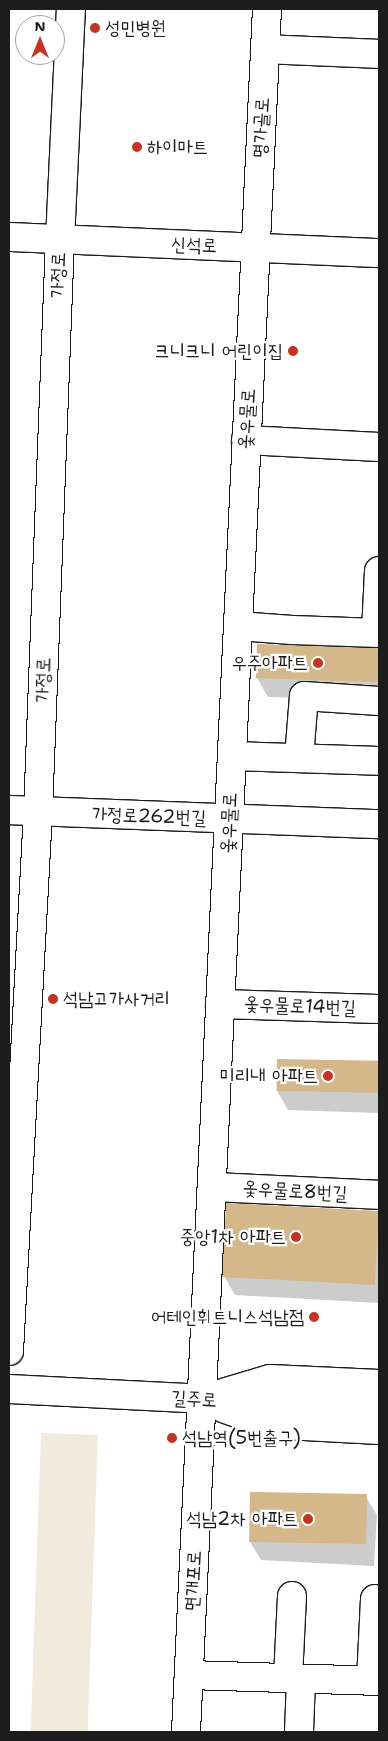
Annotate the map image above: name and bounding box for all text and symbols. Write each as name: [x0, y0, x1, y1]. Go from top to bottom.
north arrow: [15, 15, 65, 65]
text: N: [34, 17, 46, 35]
place label: 성민병원: [105, 17, 166, 39]
marker: 성민병원: [89, 22, 101, 34]
street label: 명가골로: [248, 97, 274, 159]
place label: 하이마트: [147, 136, 208, 158]
marker: 하이마트: [131, 141, 143, 153]
street label: 신석로: [171, 233, 217, 257]
street label: 가정로: [46, 252, 70, 298]
place label: 크니크니 어린이집: [154, 340, 283, 362]
marker: 크니크니 어린이집: [287, 345, 299, 357]
street label: 옻우물로: [234, 388, 260, 450]
place label: 우주아파트: [232, 652, 308, 674]
street label: 가정로: [31, 657, 55, 703]
marker: 우주아파트: [312, 657, 324, 669]
street label: 옻우물로: [217, 792, 241, 854]
street label: 가정로262번길: [91, 803, 207, 829]
place label: 석남고가사거리: [63, 988, 170, 1010]
marker: 석남고가사거리: [47, 993, 59, 1005]
street label: 옻우물로14번길: [244, 993, 356, 1019]
place label: 미리내 아파트: [220, 1065, 318, 1087]
marker: 미리내 아파트: [322, 1070, 334, 1082]
street label: 옻우물로8번길: [242, 1177, 348, 1205]
place label: 중앙1차 아파트: [180, 1226, 286, 1248]
marker: 중앙1차 아파트: [290, 1231, 302, 1243]
place label: 어테인휘트니스석남점: [151, 1306, 304, 1328]
marker: 어테인휘트니스석남점: [308, 1311, 320, 1323]
street label: 길주로: [171, 1386, 217, 1412]
place label: 석남역(5번출구): [182, 1427, 301, 1449]
marker: 석남역(5번출구): [166, 1432, 178, 1444]
place label: 석남2차 아파트: [186, 1508, 298, 1530]
marker: 석남2차 아파트: [302, 1513, 314, 1525]
street label: 면개포로: [180, 1550, 206, 1612]

